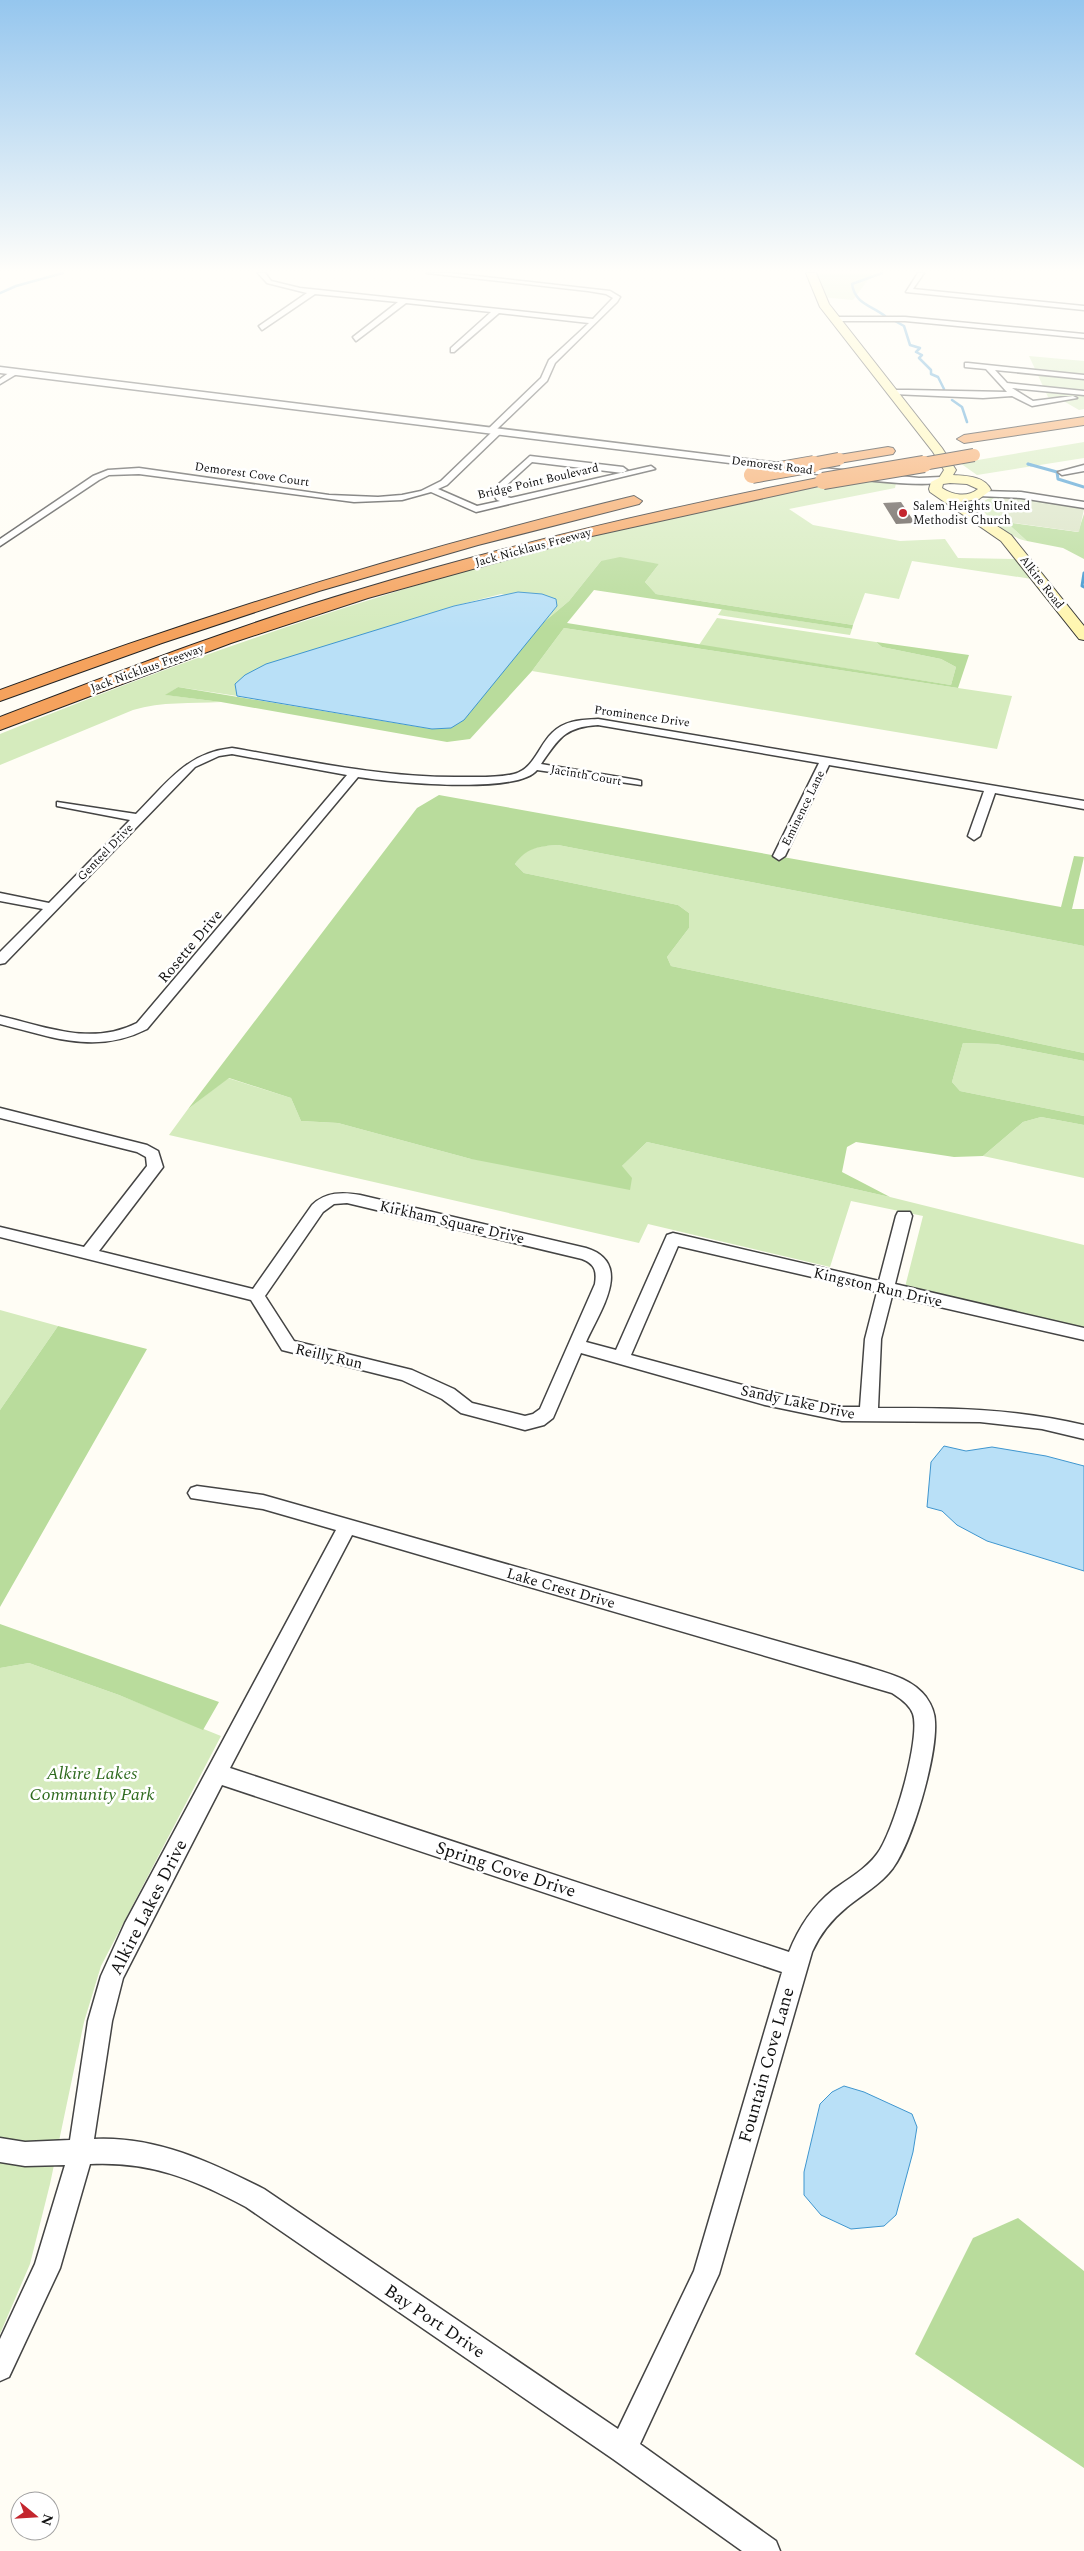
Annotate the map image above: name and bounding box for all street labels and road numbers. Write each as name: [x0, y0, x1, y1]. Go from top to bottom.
street label: Demorest Road: [730, 451, 814, 480]
street label: Demorest Cove Court: [193, 457, 310, 492]
street label: Bridge Point Boulevard: [476, 458, 601, 505]
street label: Jack Nicklaus Freeway: [473, 523, 595, 572]
street label: Alkire Road: [1015, 552, 1069, 613]
street label: Jack Nicklaus Freeway: [88, 639, 208, 698]
street label: Prominence Drive: [593, 700, 691, 733]
street label: Jacinth Court: [549, 760, 623, 791]
street label: Eminence Lane: [777, 767, 830, 849]
street label: Genteel Drive: [73, 819, 138, 885]
street label: Rosette Drive: [153, 904, 228, 988]
street label: Kirkham Square Drive: [377, 1195, 527, 1250]
street label: Kingston Run Drive: [811, 1261, 945, 1314]
street label: Reilly Run: [293, 1338, 365, 1375]
street label: Sandy Lake Drive: [739, 1379, 857, 1426]
street label: Lake Crest Drive: [504, 1562, 618, 1615]
street label: Spring Cove Drive: [432, 1834, 579, 1905]
street label: Alkire Lakes Drive: [103, 1835, 194, 1980]
street label: Fountain Cove Lane: [731, 1984, 802, 2146]
street label: Bay Port Drive: [379, 2278, 491, 2365]

